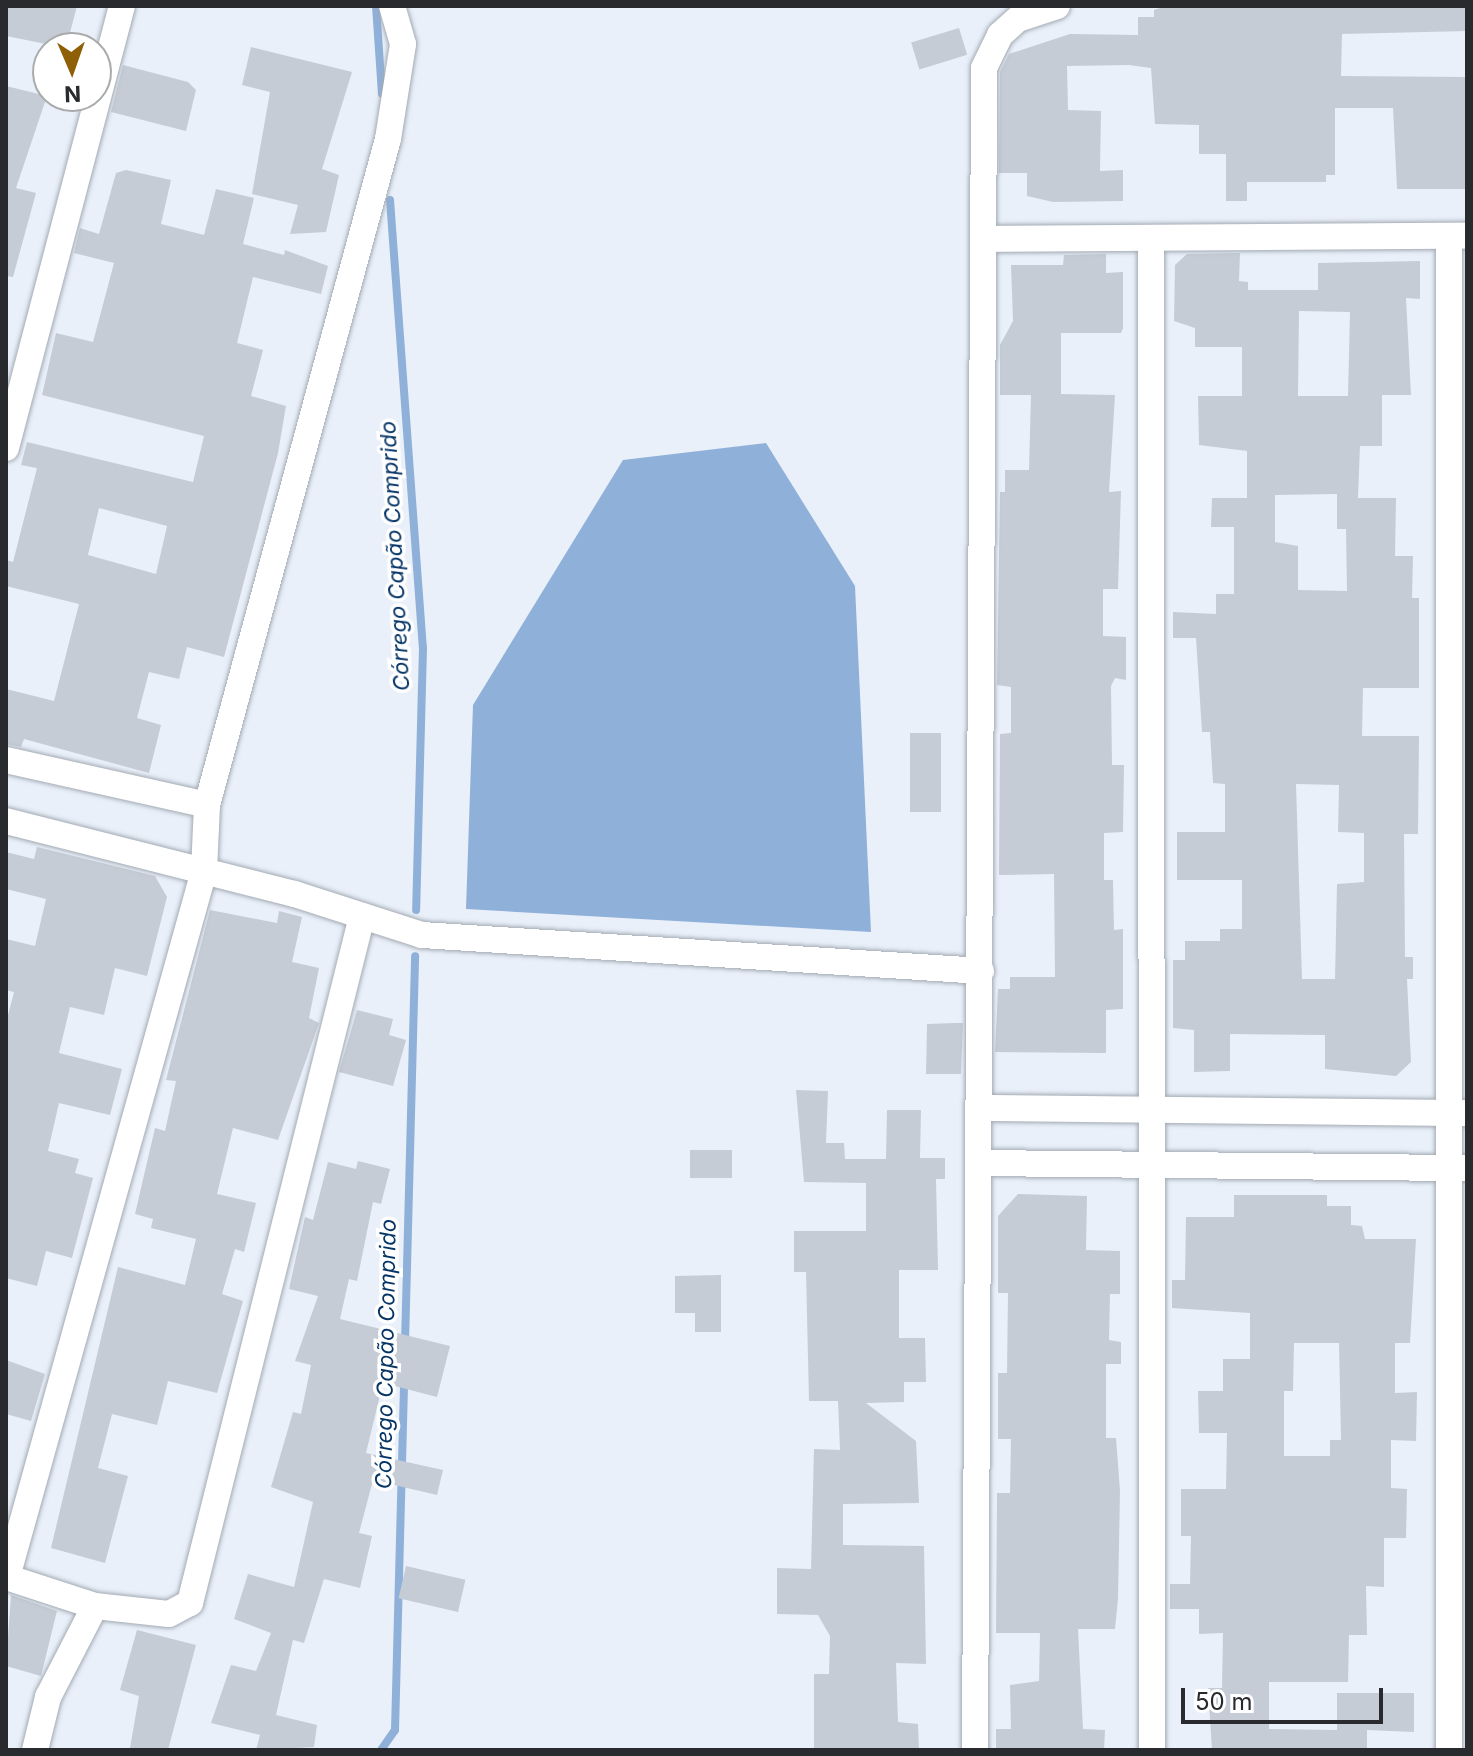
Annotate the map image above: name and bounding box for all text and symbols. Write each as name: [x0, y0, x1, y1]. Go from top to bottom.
north arrow: [32, 32, 112, 112]
text: N: [64, 81, 82, 107]
water label: Córrego Capão Comprido: [375, 420, 415, 692]
water label: Córrego Capão Comprido: [370, 1219, 402, 1489]
scale bar: [1185, 1672, 1387, 1722]
text: 50 m: [1195, 1687, 1253, 1716]

